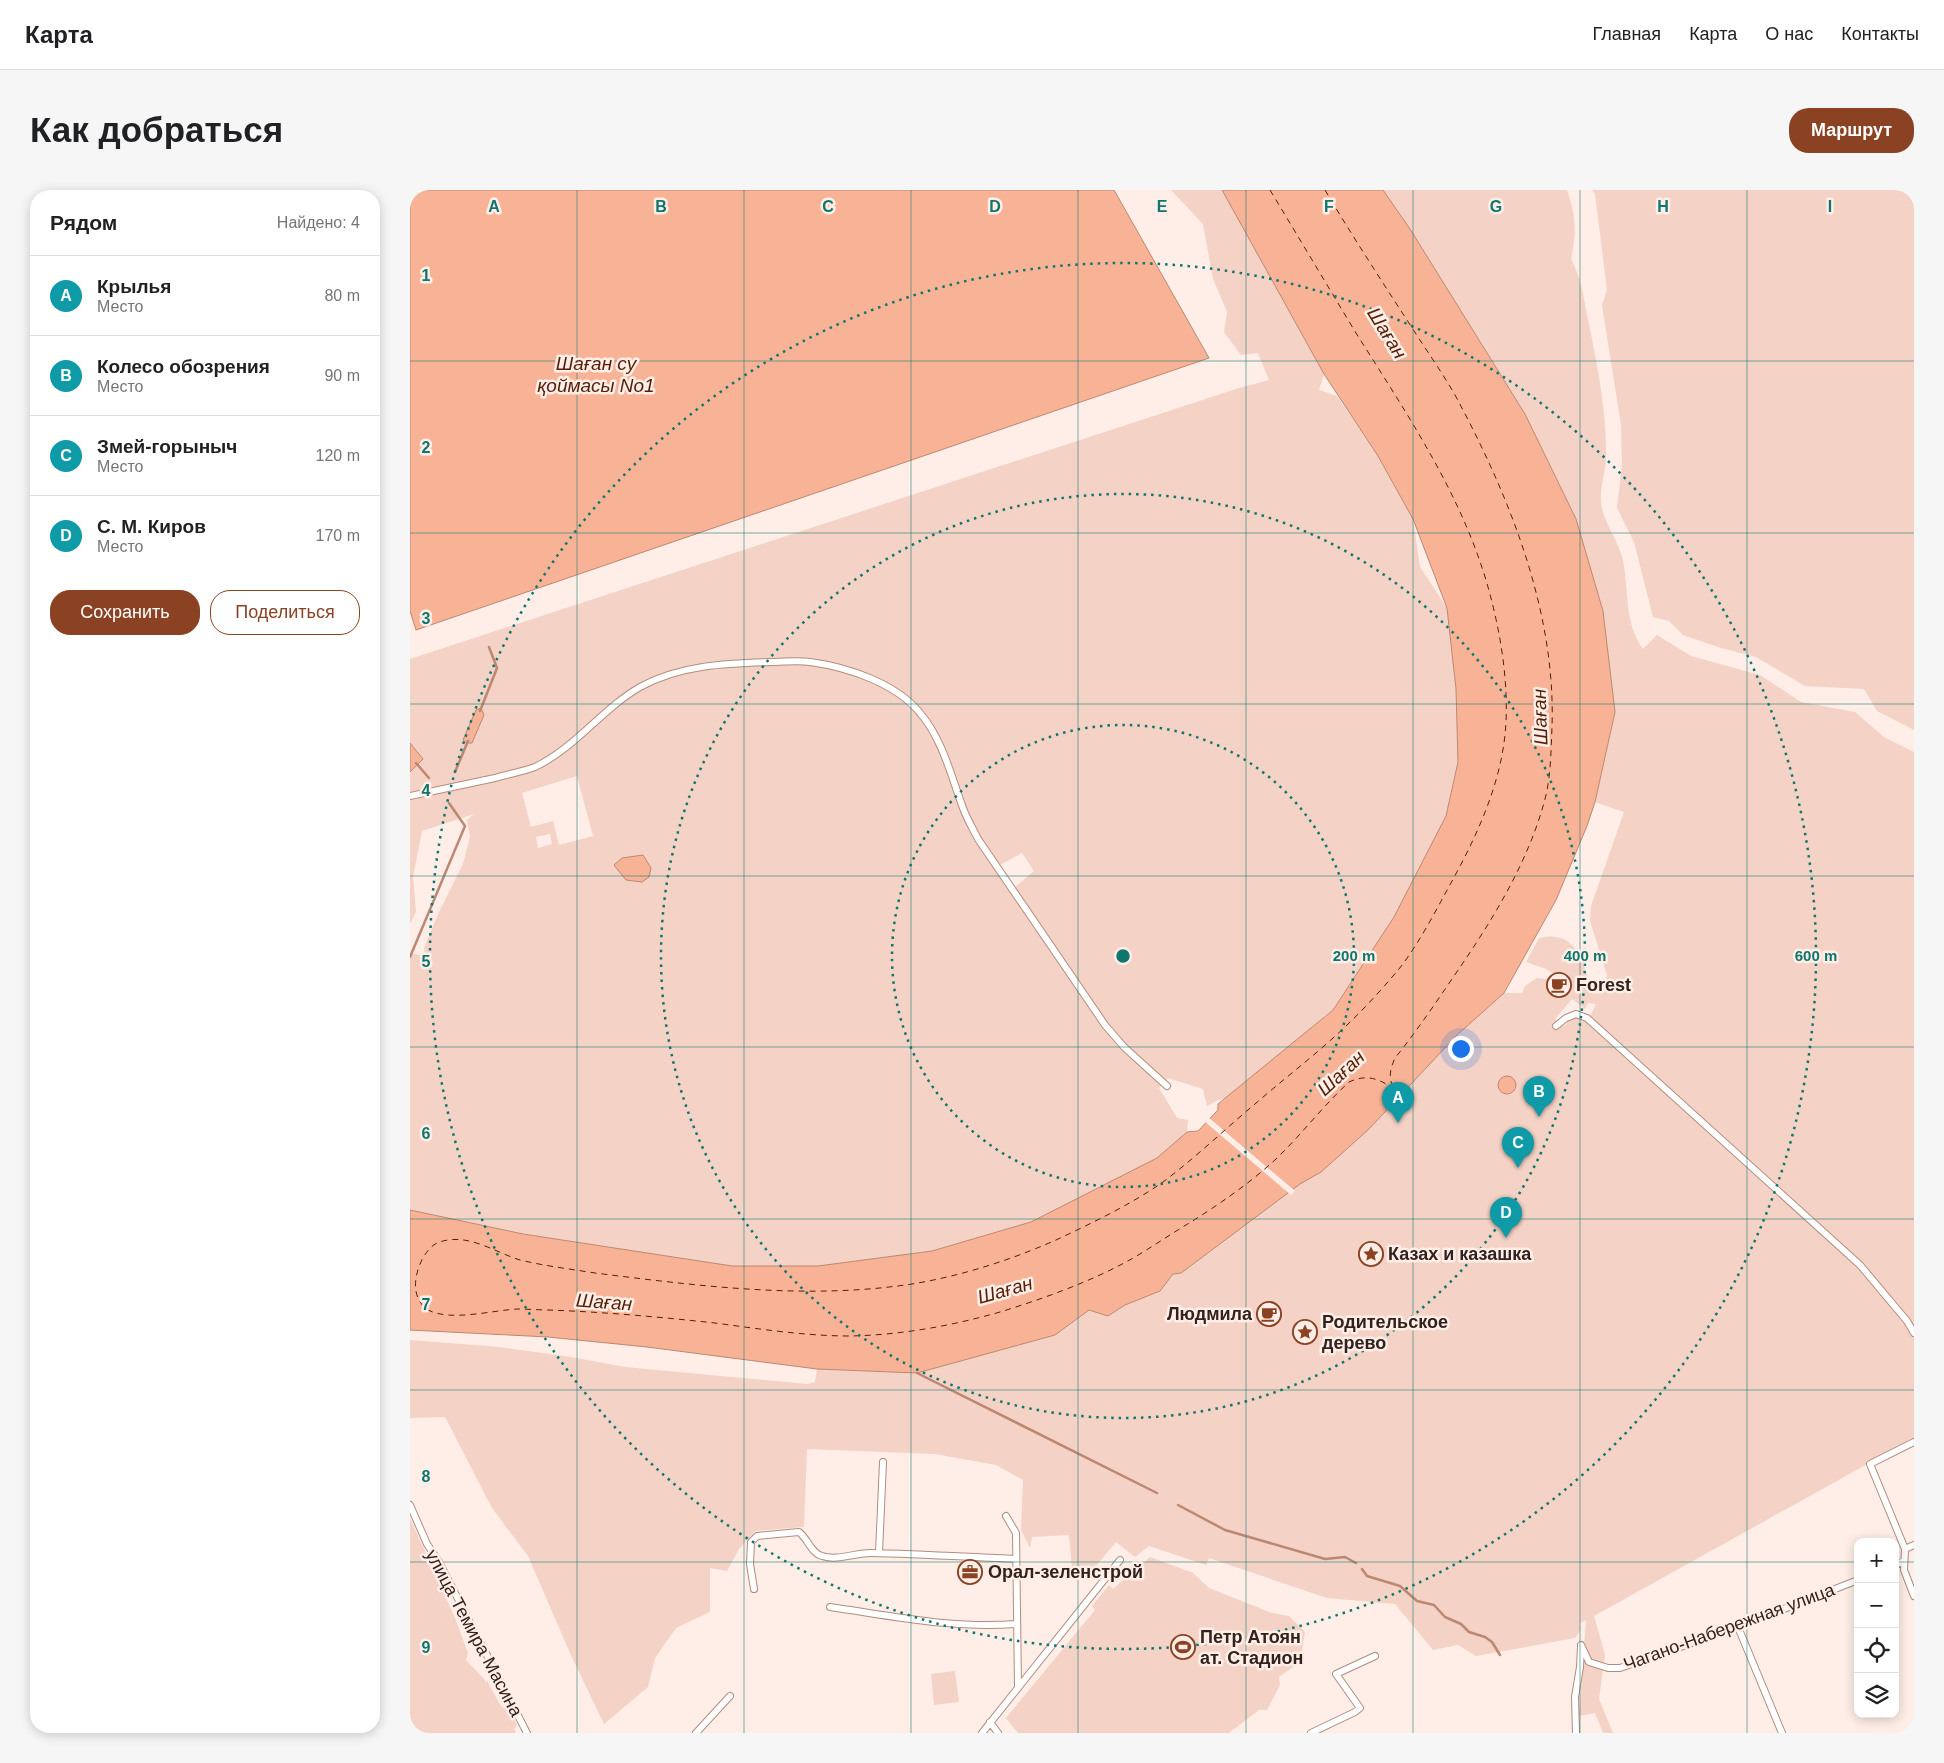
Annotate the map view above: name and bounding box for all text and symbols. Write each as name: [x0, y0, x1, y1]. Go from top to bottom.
text: Карта: [25, 21, 93, 48]
text: Главная: [1593, 24, 1661, 44]
text: Карта: [1689, 24, 1737, 44]
text: О нас: [1765, 24, 1813, 44]
text: Контакты: [1841, 24, 1919, 44]
button: Маршрут: [1789, 108, 1914, 153]
text: Как добраться: [30, 110, 283, 149]
text: A: [488, 198, 500, 215]
text: B: [655, 198, 667, 215]
text: C: [822, 198, 834, 215]
text: D: [989, 198, 1001, 215]
text: E: [1157, 198, 1168, 215]
text: F: [1324, 198, 1334, 215]
text: G: [1490, 198, 1502, 215]
text: H: [1657, 198, 1669, 215]
text: I: [1828, 198, 1832, 215]
text: Рядом: [50, 211, 117, 234]
text: Найдено: 4: [277, 214, 360, 231]
text: 1: [422, 267, 431, 284]
text: Крылья: [97, 276, 171, 297]
text: A: [60, 287, 72, 304]
text: 80 m: [324, 287, 360, 304]
text: Место: [97, 298, 143, 315]
water label: Шаған: [1363, 304, 1411, 363]
water label: Шаған су қоймасы No1: [537, 353, 655, 396]
text: Колесо обозрения: [97, 356, 270, 377]
text: B: [60, 367, 72, 384]
text: 90 m: [324, 367, 360, 384]
text: Место: [97, 378, 143, 395]
text: Змей-горыныч: [97, 436, 237, 457]
text: 2: [422, 439, 431, 456]
text: C: [60, 447, 72, 464]
text: 120 m: [316, 447, 360, 464]
text: Место: [97, 458, 143, 475]
text: С. М. Киров: [97, 516, 206, 537]
text: D: [60, 527, 72, 544]
text: 170 m: [316, 527, 360, 544]
text: Место: [97, 538, 143, 555]
button: Сохранить: [50, 590, 200, 635]
button: Поделиться: [210, 590, 360, 635]
text: 3: [422, 610, 431, 627]
water label: Шаған: [1529, 688, 1551, 745]
text: 4: [422, 782, 431, 799]
centre of rings: [1114, 947, 1132, 965]
text: 200 m: [1333, 947, 1375, 964]
text: 400 m: [1564, 947, 1606, 964]
text: 600 m: [1795, 947, 1837, 964]
text: 5: [422, 953, 431, 970]
cafe icon: Forest: [1546, 972, 1572, 998]
place label: Forest: [1576, 975, 1631, 995]
your location: [1448, 1036, 1474, 1062]
water label: Шаған: [1313, 1046, 1369, 1100]
pin: B: [1523, 1076, 1555, 1117]
pin: A: [1382, 1082, 1414, 1123]
text: 6: [422, 1125, 431, 1142]
pin: C: [1502, 1127, 1534, 1168]
pin: D: [1490, 1197, 1522, 1238]
place icon: Казах и казашка: [1358, 1241, 1384, 1267]
place label: Казах и казашка: [1388, 1244, 1532, 1264]
water label: Шаған: [975, 1272, 1035, 1308]
water label: Шаған: [575, 1290, 633, 1314]
text: 7: [422, 1296, 431, 1313]
cafe icon: Людмила: [1256, 1301, 1282, 1327]
place label: Людмила: [1167, 1304, 1253, 1324]
place label: Родительское дерево: [1322, 1312, 1448, 1353]
place icon: Родительское дерево: [1292, 1319, 1318, 1345]
text: 8: [422, 1468, 431, 1485]
map controls: [1854, 1538, 1899, 1718]
button: +: [1854, 1538, 1899, 1583]
street label: улица Темира Масина: [421, 1546, 527, 1721]
office icon: Орал-зеленстрой: [957, 1559, 983, 1585]
place label: Орал-зеленстрой: [988, 1562, 1143, 1582]
street label: Чагано-Набережная улица: [1621, 1579, 1838, 1675]
button: −: [1854, 1583, 1899, 1628]
place label: Петр Атоян ат. Стадион: [1200, 1627, 1303, 1668]
button: locate: [1854, 1628, 1899, 1673]
sports icon: Петр Атоян ат. Стадион: [1170, 1634, 1196, 1660]
text: 9: [422, 1639, 431, 1656]
button: layers: [1854, 1673, 1899, 1718]

